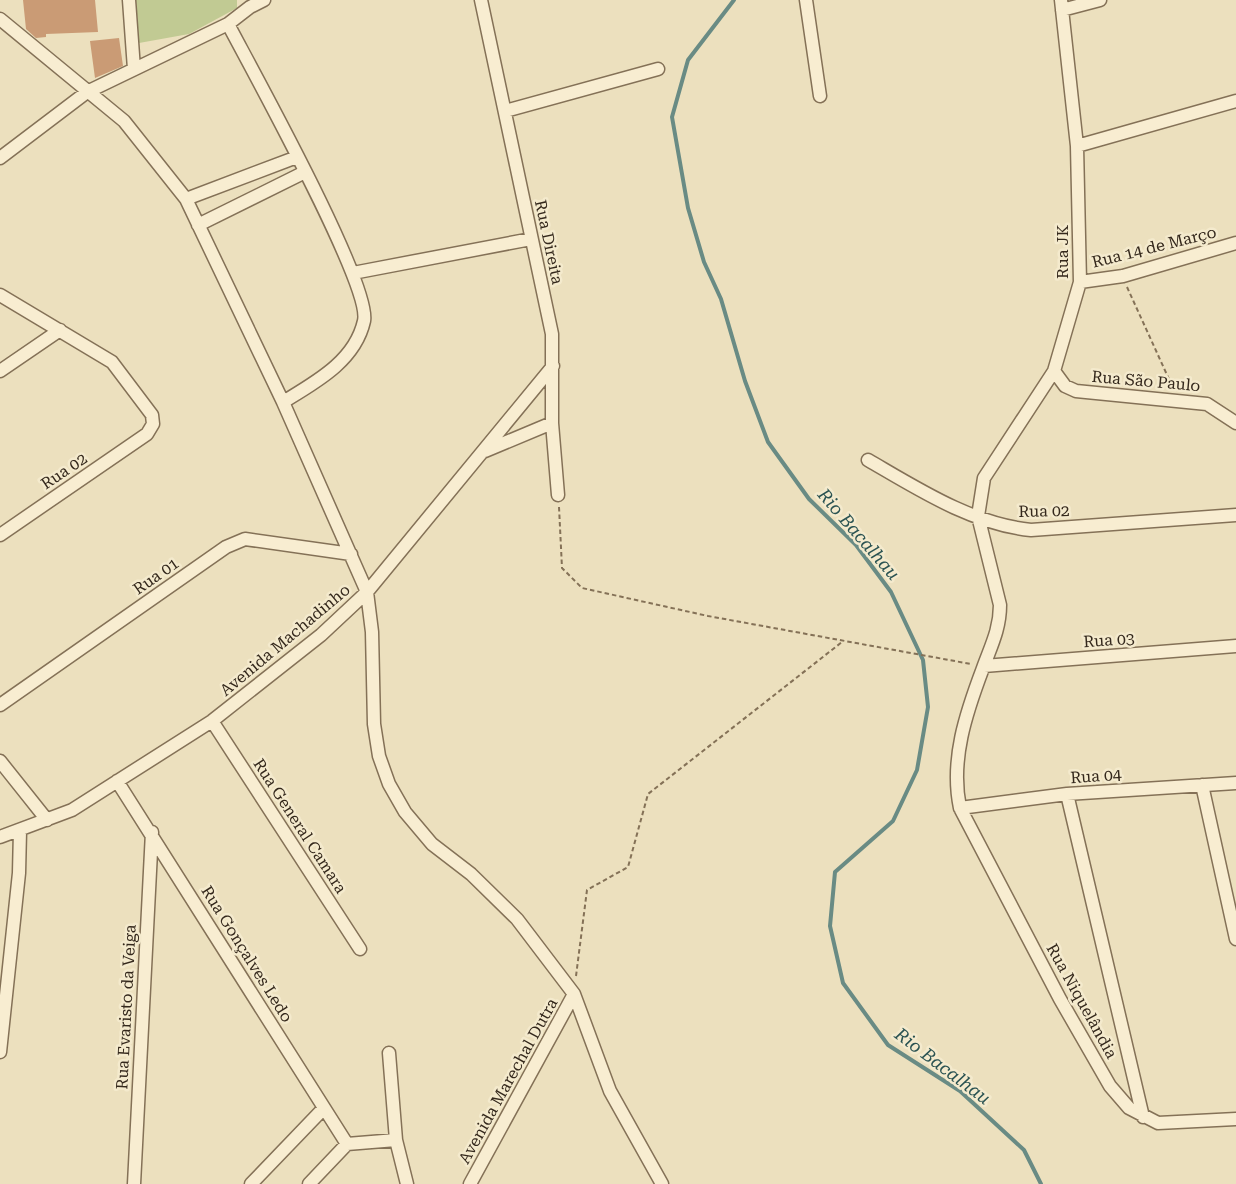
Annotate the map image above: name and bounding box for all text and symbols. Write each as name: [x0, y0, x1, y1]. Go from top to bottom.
street label: Rua Direita: [531, 198, 567, 286]
street label: Rua 14 de Março: [1090, 222, 1218, 272]
street label: Rua JK: [1053, 225, 1072, 279]
street label: Rua São Paulo: [1091, 367, 1201, 395]
street label: Rua 02: [37, 449, 91, 493]
water label: Rio Bacalhau: [813, 483, 904, 584]
street label: Rua 02: [1018, 501, 1070, 521]
street label: Rua 01: [129, 553, 183, 599]
street label: Avenida Machadinho: [216, 580, 354, 700]
street label: Rua 03: [1083, 629, 1135, 651]
street label: Rua General Camara: [249, 755, 351, 897]
street label: Rua 04: [1070, 765, 1122, 787]
street label: Rua Gonçalves Ledo: [197, 882, 297, 1026]
street label: Rua Evaristo da Veiga: [112, 924, 140, 1090]
street label: Rua Niquelândia: [1043, 940, 1122, 1062]
street label: Avenida Marechal Dutra: [455, 995, 562, 1167]
water label: Rio Bacalhau: [890, 1023, 995, 1109]

